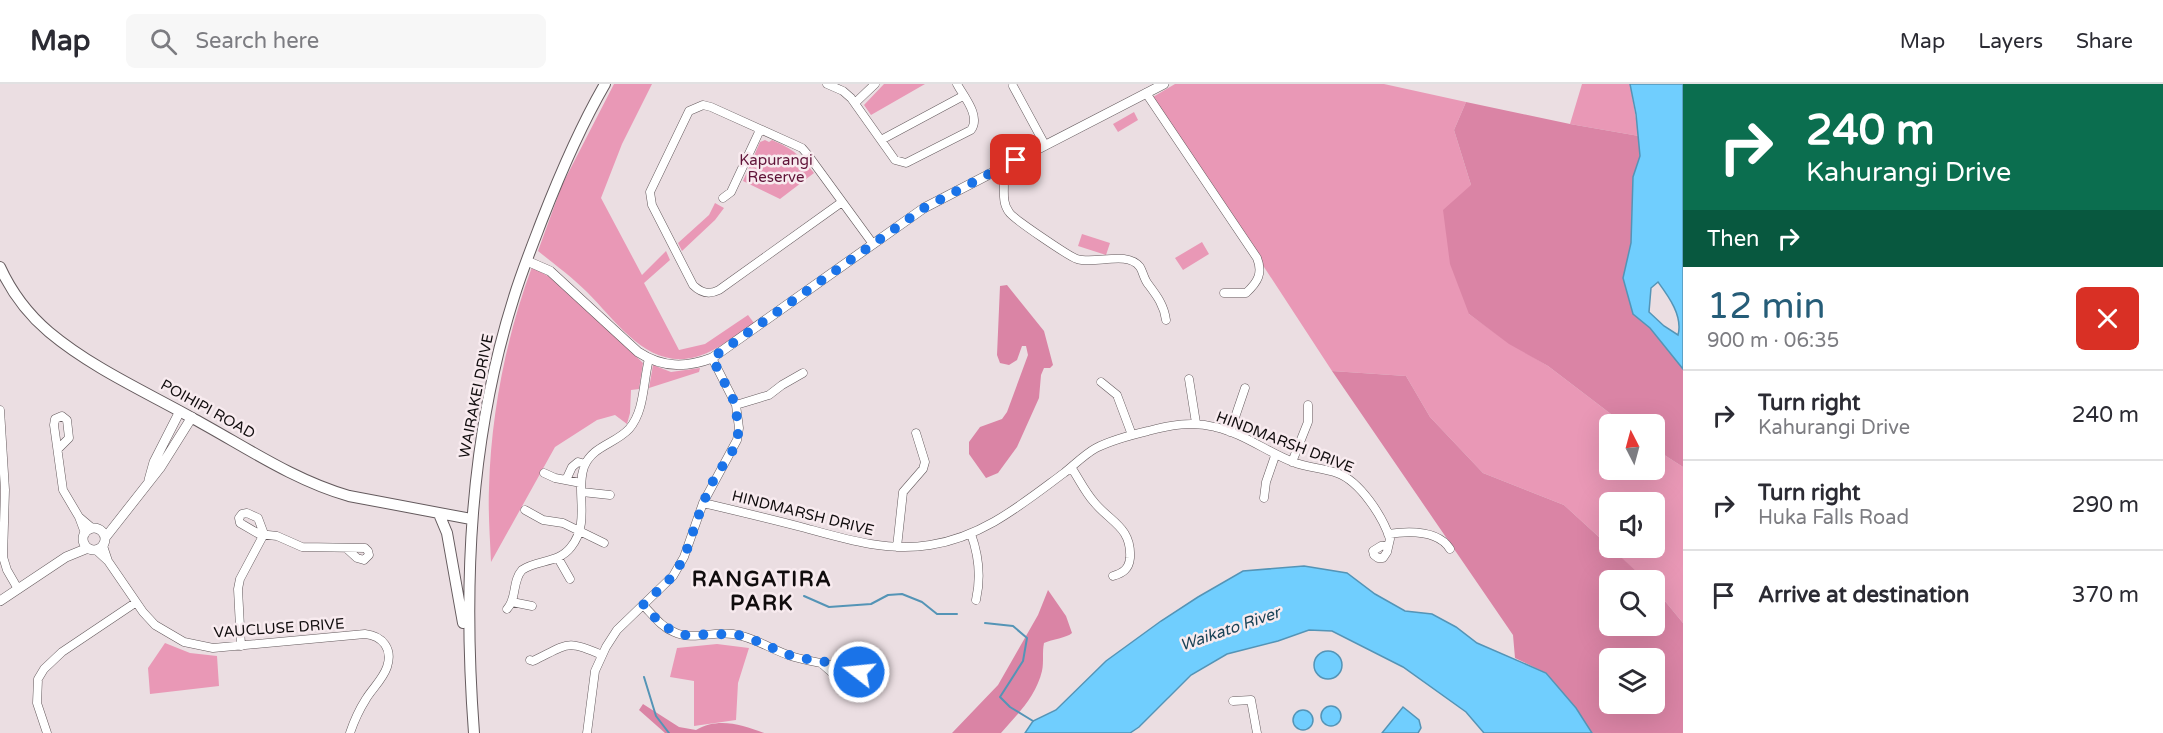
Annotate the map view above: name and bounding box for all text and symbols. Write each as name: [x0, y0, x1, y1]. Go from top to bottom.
search box: [126, 14, 546, 68]
text: Map: [30, 24, 90, 58]
icon: search: [147, 25, 180, 58]
text: Search here: [195, 28, 319, 54]
text: Map: [1900, 29, 1945, 54]
text: Layers: [1978, 29, 2043, 54]
text: Share: [2076, 29, 2133, 54]
text: 240 m: [1806, 105, 1935, 156]
icon: right: [1707, 108, 1785, 186]
pin: [990, 134, 1041, 185]
icon: arrive: [999, 143, 1032, 176]
park label: Kapurangi Reserve: [739, 151, 813, 186]
text: Kahurangi Drive: [1806, 156, 2011, 189]
icon: right: [1772, 222, 1805, 255]
text: Then: [1707, 226, 1760, 252]
text: 12 min: [1707, 285, 1826, 328]
button: close: [2076, 287, 2139, 350]
text: 900 m · 06:35: [1707, 329, 1839, 353]
street label: WAIRAKEI DRIVE: [455, 332, 497, 460]
street label: POIHIPI ROAD: [158, 376, 258, 442]
text: Turn right: [1758, 390, 1860, 416]
icon: right: [1707, 399, 1740, 432]
text: 240 m: [2072, 402, 2139, 428]
street label: HINDMARSH DRIVE: [1214, 407, 1356, 477]
north arrow: [1599, 414, 1665, 480]
map controls: [1599, 414, 1665, 714]
text: Kahurangi Drive: [1758, 416, 1910, 440]
text: Turn right: [1758, 480, 1860, 506]
street label: HINDMARSH DRIVE: [730, 487, 876, 539]
icon: right: [1707, 489, 1740, 522]
button: sound: [1599, 492, 1665, 558]
text: 290 m: [2072, 492, 2139, 518]
text: Huka Falls Road: [1758, 506, 1909, 530]
district label: RANGATIRA PARK: [692, 567, 832, 616]
button: search: [1599, 570, 1665, 636]
icon: arrive: [1707, 579, 1740, 612]
text: Arrive at destination: [1758, 582, 1969, 608]
text: 370 m: [2072, 582, 2139, 608]
water label: Waikato River: [1177, 602, 1285, 655]
street label: VAUCLUSE DRIVE: [213, 614, 345, 642]
position arrow: [827, 640, 891, 704]
button: layers: [1599, 648, 1665, 714]

